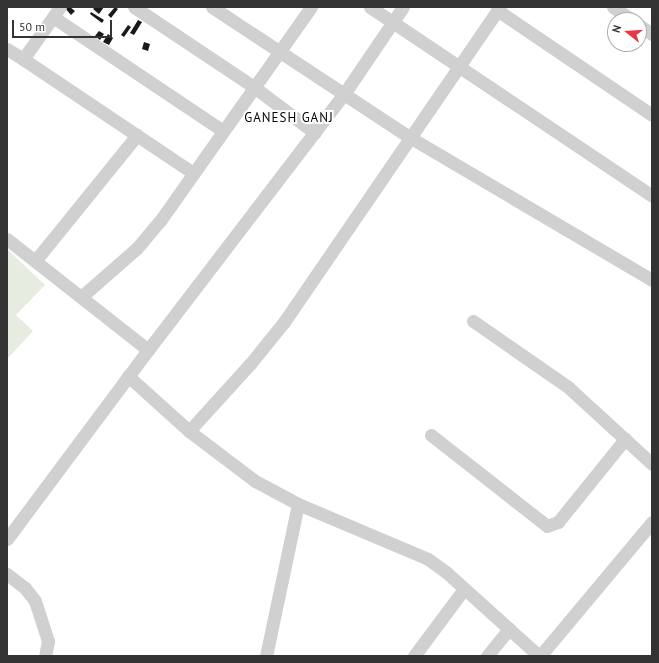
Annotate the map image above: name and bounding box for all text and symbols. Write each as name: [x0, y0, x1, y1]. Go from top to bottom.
scale bar: [14, 12, 114, 38]
north arrow: [607, 12, 647, 52]
text: 50 m: [19, 19, 45, 34]
text: N: [609, 23, 624, 34]
district label: GANESH GANJ: [244, 110, 334, 126]

